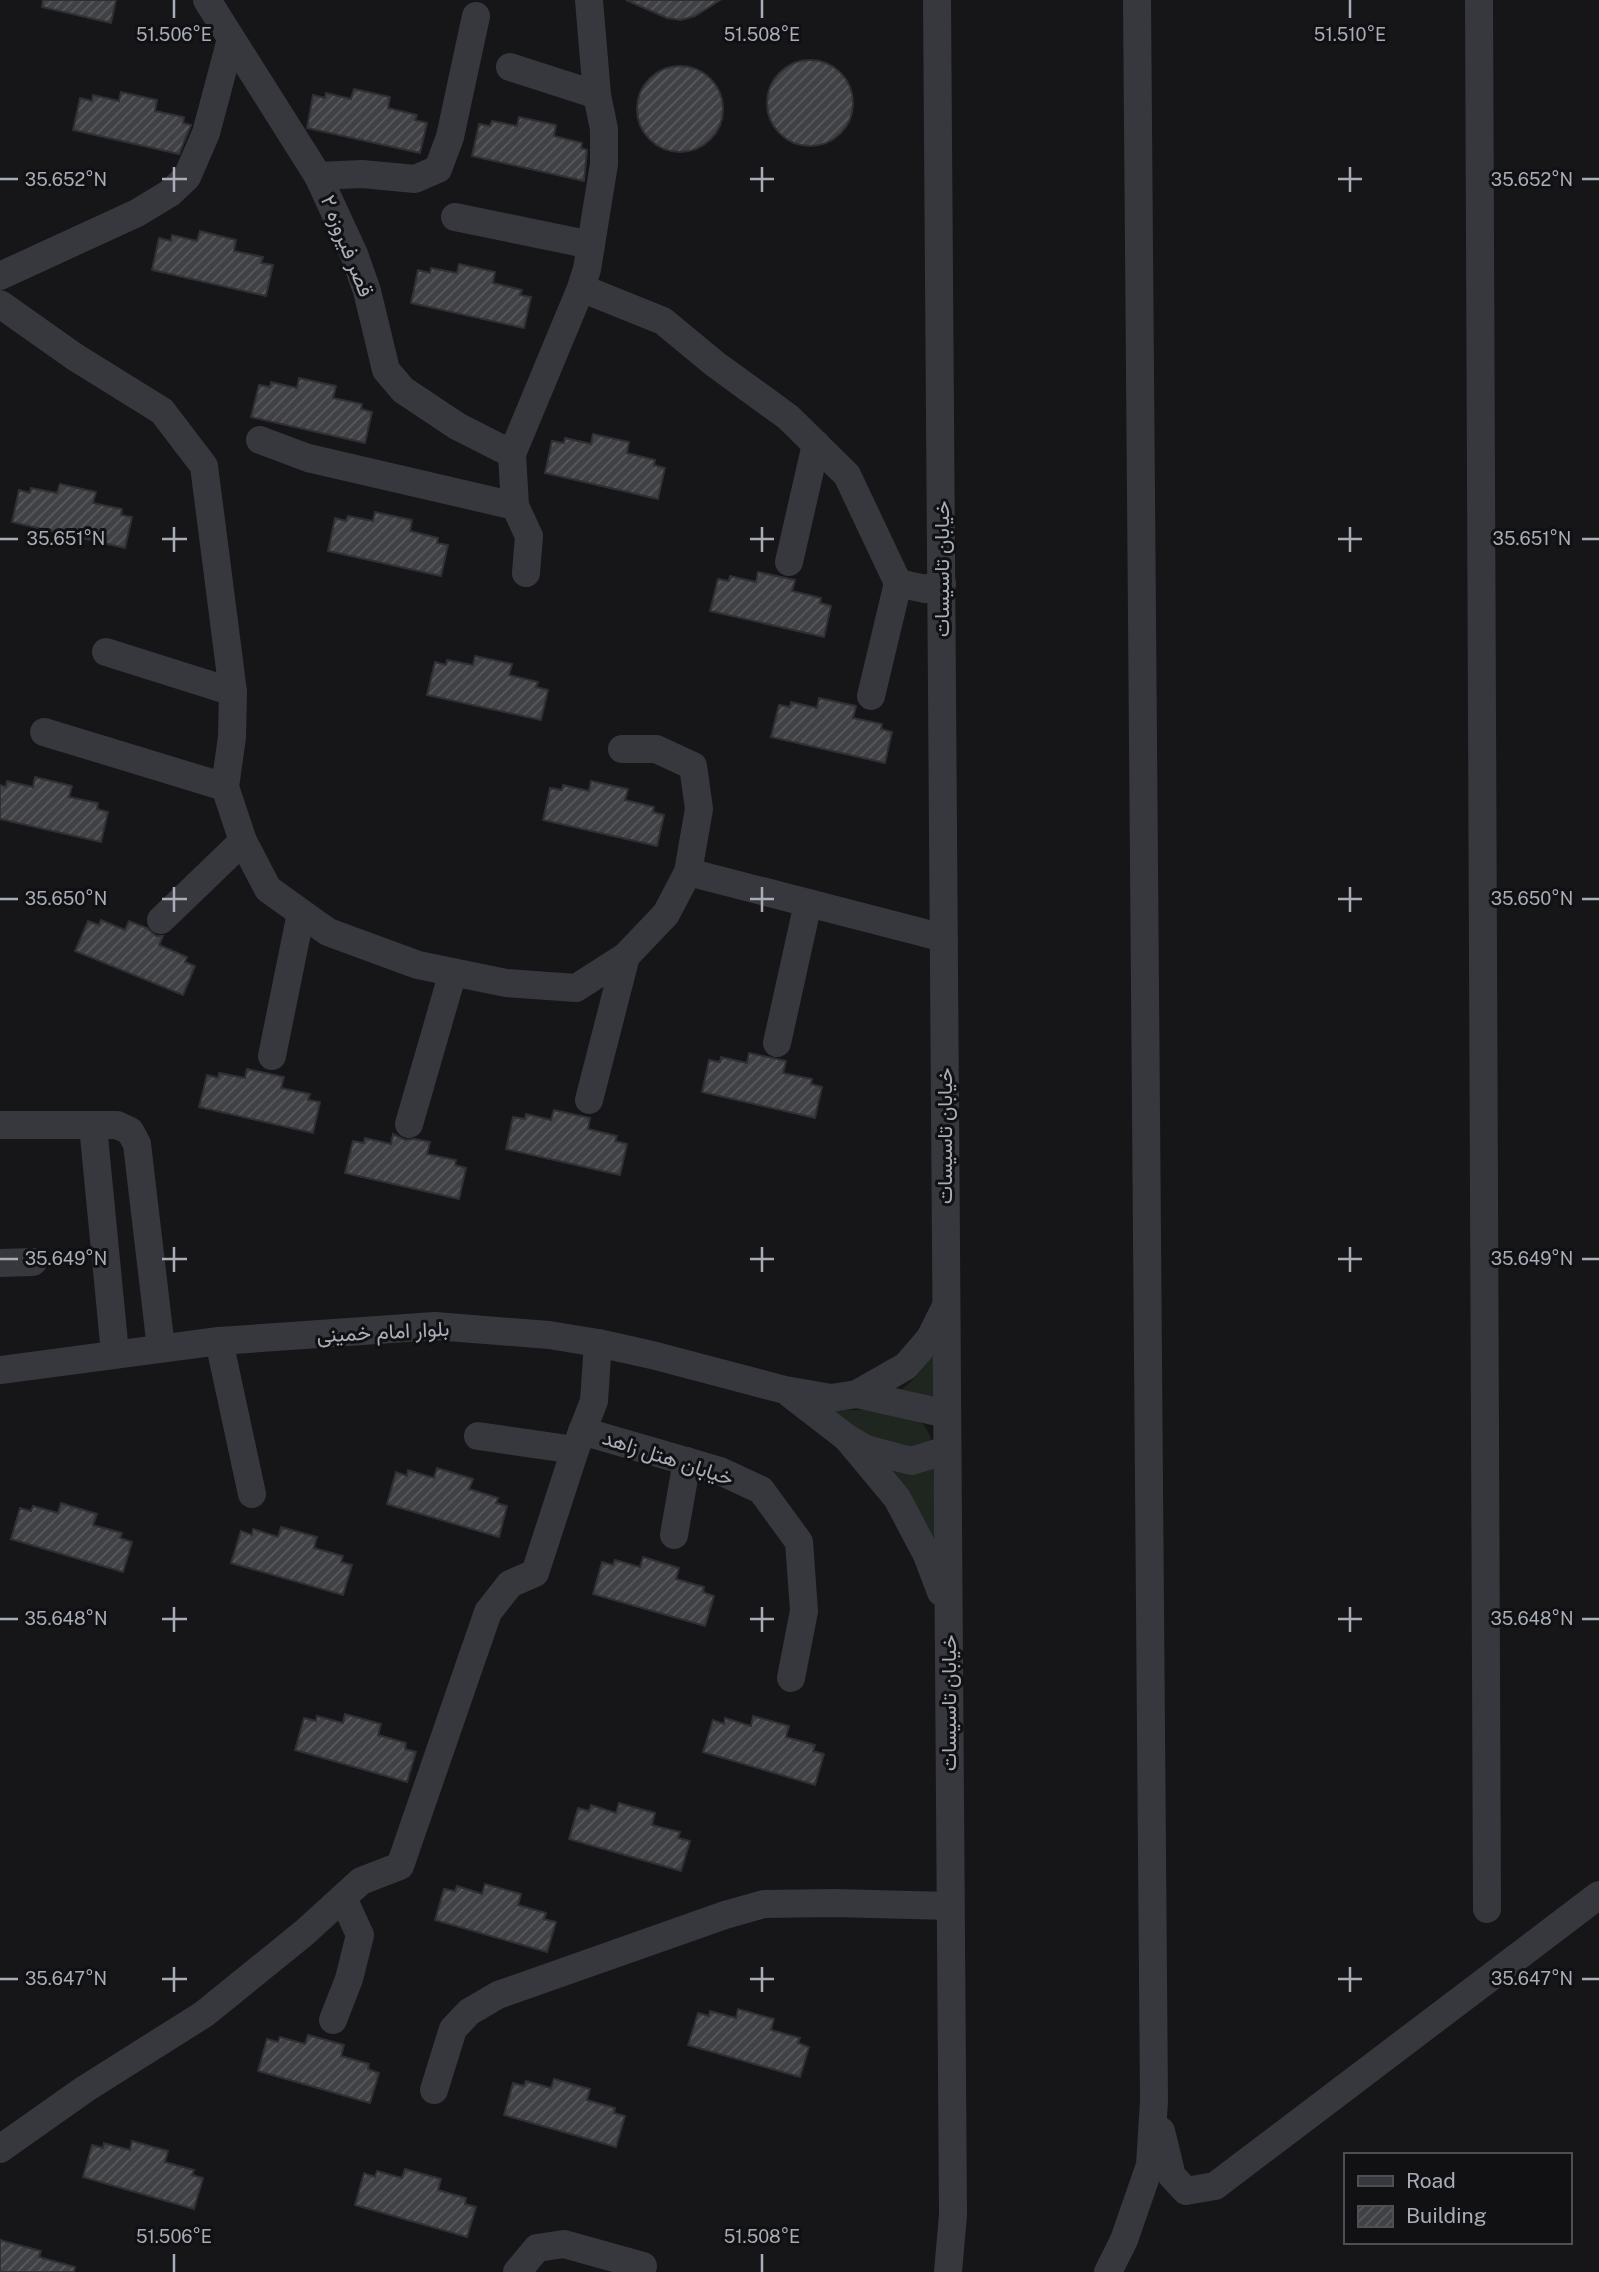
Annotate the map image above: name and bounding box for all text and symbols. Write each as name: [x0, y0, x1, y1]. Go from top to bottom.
text: 51.506°E: [136, 24, 212, 45]
text: 51.508°E: [724, 24, 800, 45]
text: 51.510°E: [1314, 24, 1386, 45]
text: 35.652°N: [25, 169, 107, 190]
text: 35.652°N: [1491, 169, 1573, 190]
street label: قصر فیروزه ۲: [315, 191, 379, 301]
street label: خیابان تاسیسات: [929, 501, 954, 637]
text: 35.651°N: [27, 528, 105, 549]
text: 35.651°N: [1493, 528, 1571, 549]
text: 35.650°N: [25, 888, 107, 909]
text: 35.650°N: [1491, 888, 1573, 909]
street label: خیابان تاسیسات: [932, 1068, 957, 1204]
text: 35.649°N: [25, 1248, 107, 1269]
text: 35.649°N: [1491, 1248, 1573, 1269]
street label: بلوار امام خمینی: [316, 1316, 450, 1349]
street label: خیابان هتل زاهد: [599, 1425, 737, 1491]
text: 35.648°N: [25, 1608, 107, 1629]
text: 35.648°N: [1491, 1608, 1573, 1629]
street label: خیابان تاسیسات: [936, 1635, 961, 1771]
text: 35.647°N: [25, 1968, 107, 1989]
text: 35.647°N: [1491, 1968, 1573, 1989]
legend: [1344, 2153, 1571, 2244]
text: Road: [1406, 2168, 1456, 2193]
text: Building: [1406, 2203, 1487, 2228]
text: 51.506°E: [136, 2226, 212, 2247]
text: 51.508°E: [724, 2226, 800, 2247]

